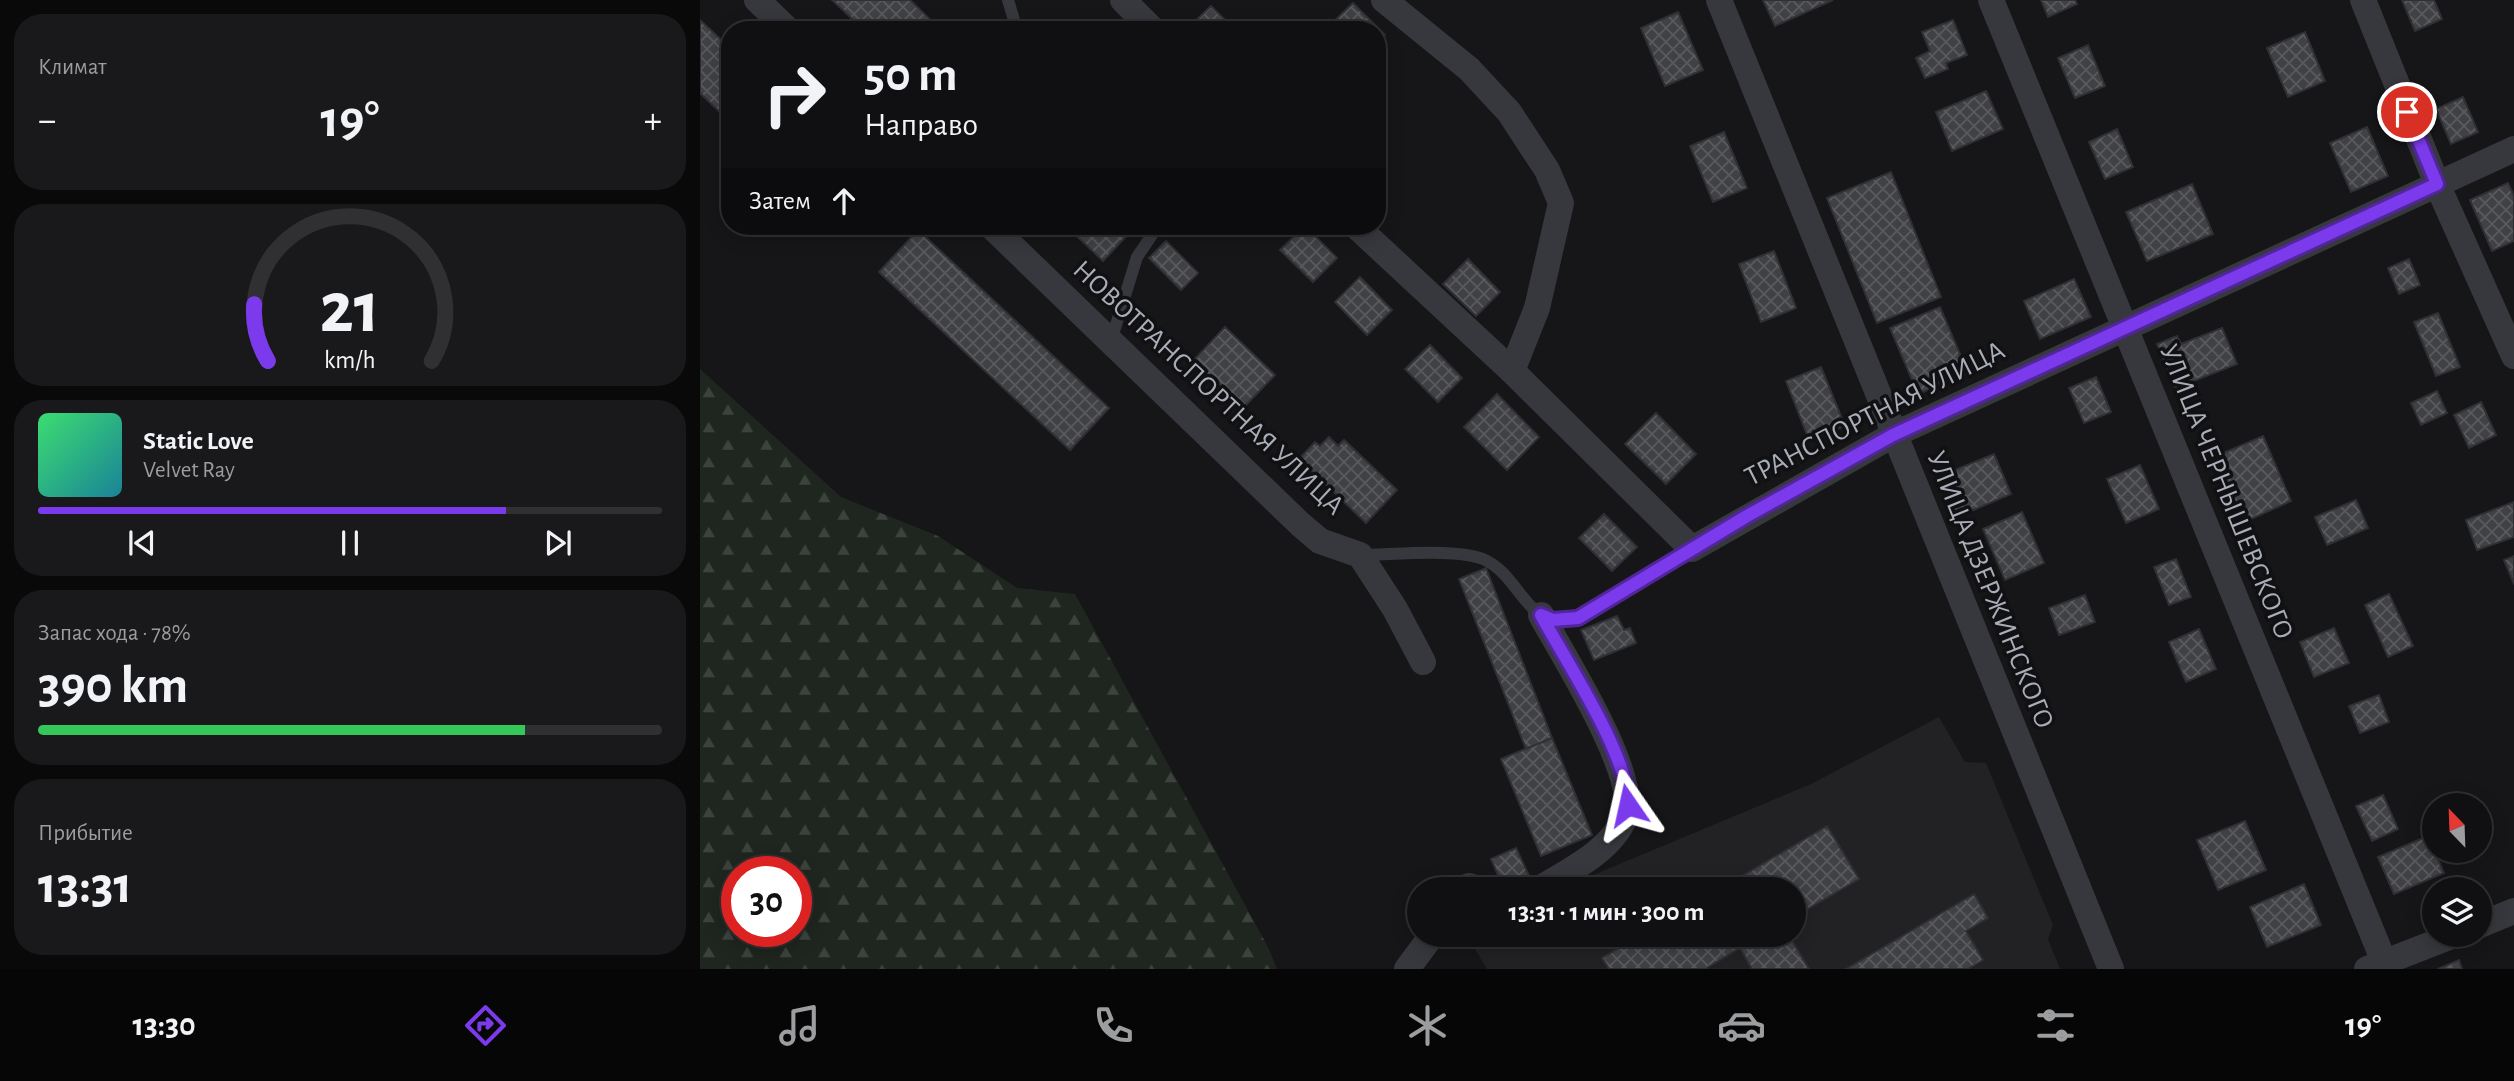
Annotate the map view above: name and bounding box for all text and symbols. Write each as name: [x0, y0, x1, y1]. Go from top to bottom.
icon: right: [749, 49, 840, 140]
text: 50 m: [864, 51, 958, 100]
text: Климат: [38, 56, 107, 79]
pin: [2377, 82, 2437, 142]
icon: arrive: [2388, 93, 2426, 131]
text: 19°: [320, 94, 380, 146]
text: −: [38, 102, 56, 140]
text: +: [644, 102, 662, 140]
text: Направо: [864, 109, 978, 141]
icon: ahead: [825, 182, 863, 220]
text: Затем: [749, 188, 811, 214]
street label: НОВОТРАНСПОРТНАЯ УЛИЦА: [1067, 255, 1349, 521]
text: 21: [320, 273, 380, 346]
street label: ТРАНСПОРТНАЯ УЛИЦА: [1741, 336, 2009, 492]
street label: УЛИЦА ЧЕРНЫШЕВСКОГО: [2154, 340, 2298, 644]
text: km/h: [324, 348, 376, 373]
text: Static Love: [143, 428, 254, 454]
street label: УЛИЦА ДЗЕРЖИНСКОГО: [1921, 447, 2059, 733]
text: Velvet Ray: [143, 459, 235, 482]
icon: previous: [123, 524, 161, 562]
icon: pause: [331, 524, 369, 562]
icon: next: [539, 524, 577, 562]
text: Запас хода · 78%: [38, 622, 191, 645]
text: 390 km: [38, 660, 188, 712]
position arrow: [1591, 768, 1665, 842]
north arrow: [2422, 793, 2492, 863]
map controls: [2422, 793, 2492, 947]
text: Прибытие: [38, 822, 133, 845]
speed limit sign: 30: [721, 856, 812, 947]
text: 13:31: [38, 860, 132, 912]
button: layers: [2422, 877, 2492, 947]
text: 13:31 · 1 мин · 300 m: [1509, 899, 1704, 925]
icon: directions: [461, 1001, 510, 1050]
icon: music: [775, 1001, 824, 1050]
icon: phone: [1089, 1001, 1138, 1050]
icon: climate: [1403, 1001, 1452, 1050]
icon: car: [1717, 1001, 1766, 1050]
icon: filters: [2031, 1001, 2080, 1050]
text: 13:30: [133, 1009, 196, 1041]
text: 19°: [2345, 1009, 2381, 1041]

